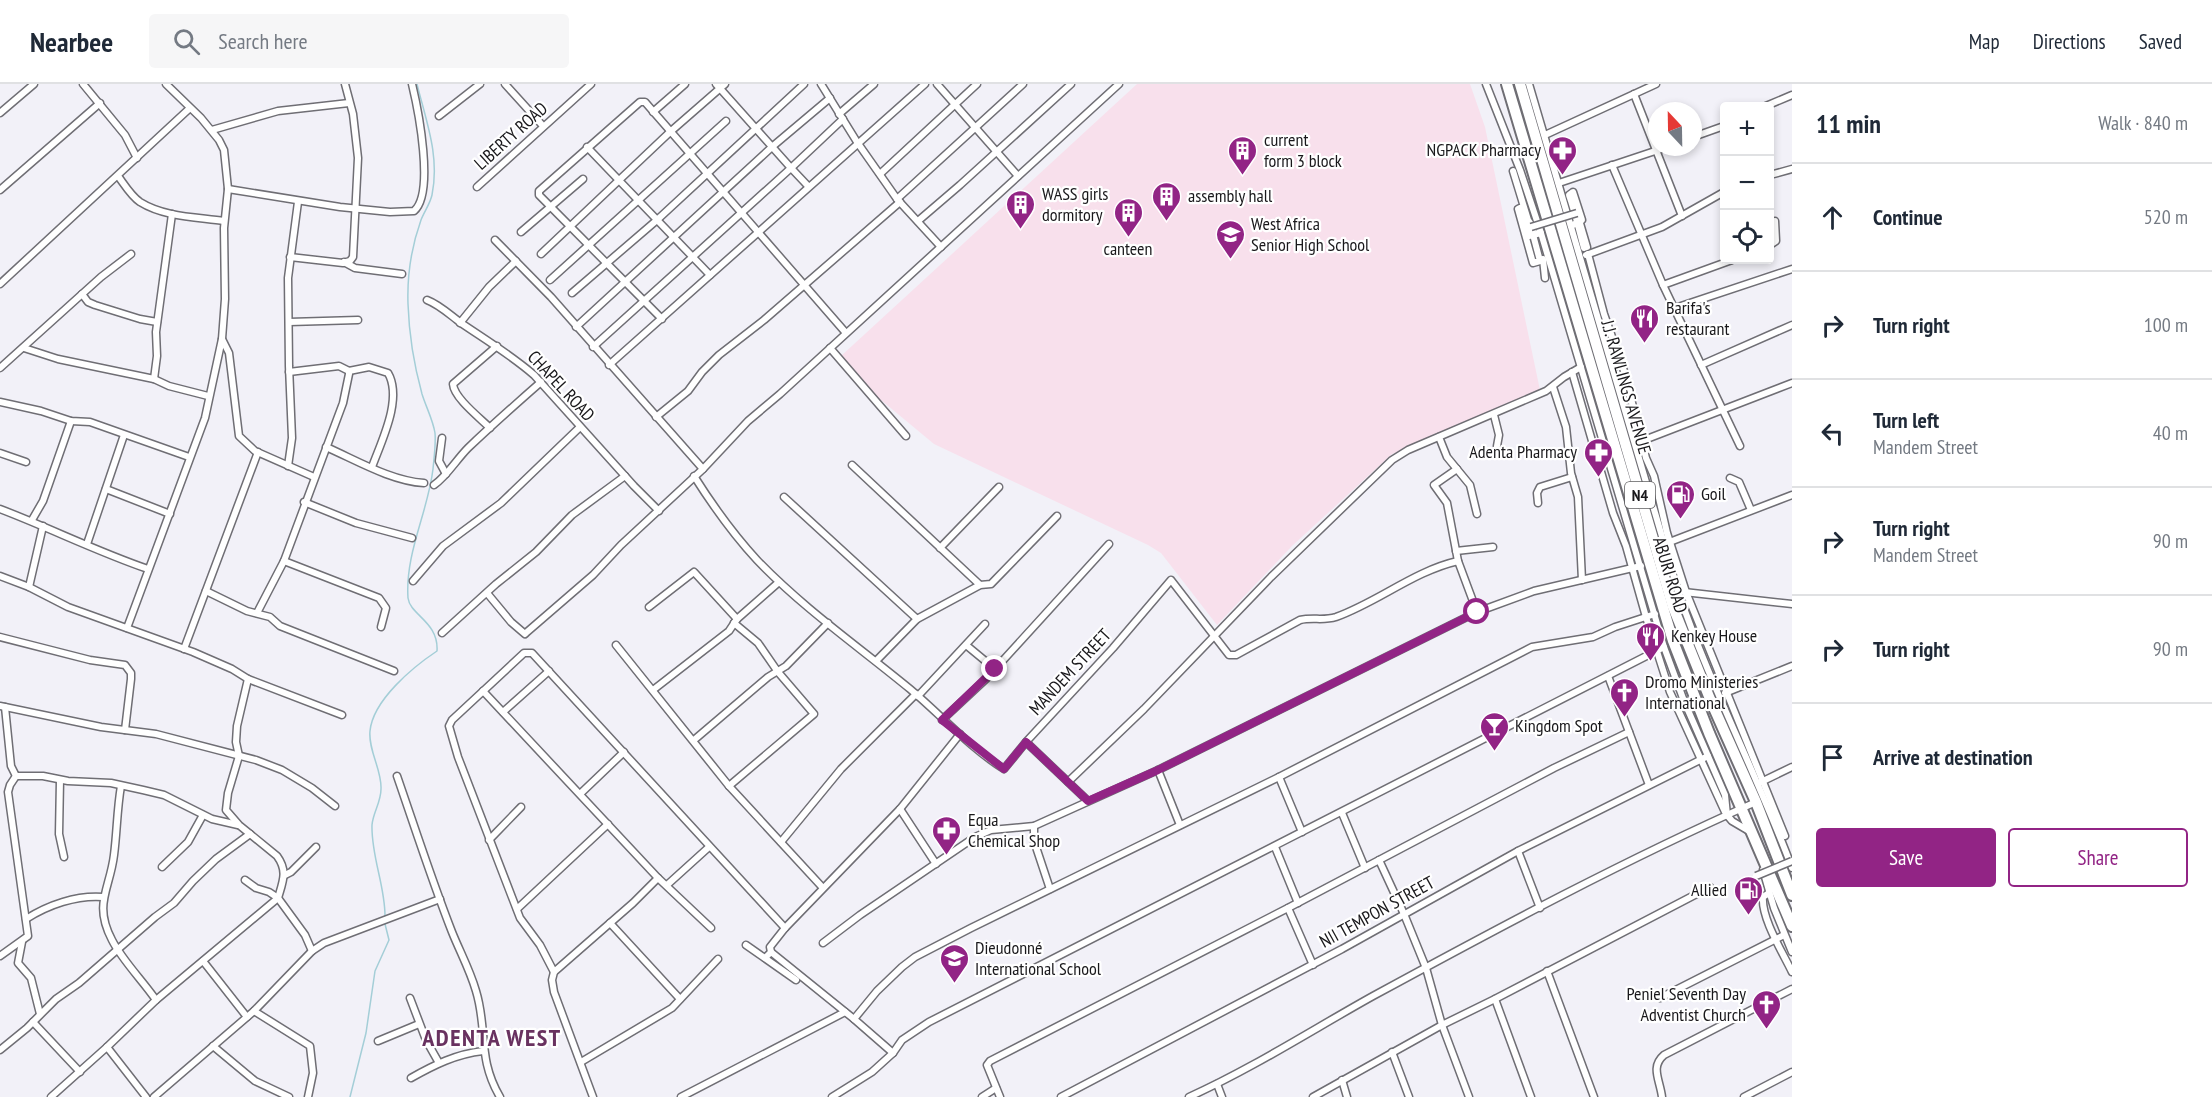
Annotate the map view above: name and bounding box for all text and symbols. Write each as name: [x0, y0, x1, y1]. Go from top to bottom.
search box: [149, 14, 569, 68]
text: Nearbee: [30, 23, 113, 60]
icon: search: [170, 25, 203, 58]
text: Search here: [218, 27, 308, 55]
text: Map: [1969, 28, 2000, 55]
text: Directions: [2033, 28, 2106, 55]
text: Saved: [2139, 28, 2182, 55]
street label: LIBERTY ROAD: [469, 97, 552, 174]
north arrow: [1648, 102, 1702, 156]
map controls: [1720, 102, 1774, 264]
button: +: [1720, 102, 1774, 156]
text: 11 min: [1816, 107, 1881, 140]
text: Walk · 840 m: [2098, 110, 2188, 136]
place label: current form 3 block: [1264, 128, 1342, 172]
building icon: current form 3 block: [1227, 134, 1259, 176]
pharmacy icon: NGPACK Pharmacy: [1546, 134, 1578, 176]
place label: NGPACK Pharmacy: [1427, 138, 1541, 161]
button: −: [1720, 156, 1774, 210]
building icon: assembly hall: [1151, 180, 1183, 222]
place label: WASS girls dormitory: [1042, 182, 1108, 226]
place label: assembly hall: [1188, 184, 1273, 207]
building icon: WASS girls dormitory: [1005, 188, 1037, 230]
building icon: canteen: [1112, 196, 1144, 238]
icon: ahead: [1816, 201, 1849, 234]
text: Continue: [1873, 203, 1943, 231]
text: 520 m: [2144, 204, 2188, 230]
button: locate: [1720, 210, 1774, 264]
place label: West Africa Senior High School: [1251, 212, 1370, 256]
school or university icon: West Africa Senior High School: [1214, 218, 1246, 260]
place label: canteen: [1104, 237, 1152, 260]
place label: Barifa's restaurant: [1666, 296, 1729, 340]
restaurant icon: Barifa's restaurant: [1629, 302, 1661, 344]
icon: right: [1816, 309, 1849, 342]
text: Turn right: [1873, 311, 1950, 339]
text: 100 m: [2144, 312, 2188, 338]
street label: J.J. RAWLINGS AVENUE: [1596, 316, 1657, 457]
street label: CHAPEL ROAD: [523, 345, 600, 426]
text: Turn left: [1873, 406, 1939, 434]
icon: left: [1816, 417, 1849, 450]
text: 40 m: [2153, 420, 2188, 446]
text: Mandem Street: [1873, 434, 1978, 460]
pharmacy icon: Adenta Pharmacy: [1582, 436, 1614, 478]
place label: Adenta Pharmacy: [1469, 440, 1577, 463]
fuel station icon: Goil: [1664, 478, 1696, 520]
road number: N4: [1625, 482, 1655, 508]
place label: Goil: [1701, 482, 1727, 505]
text: Turn right: [1873, 514, 1950, 542]
icon: right: [1816, 525, 1849, 558]
text: 90 m: [2153, 528, 2188, 554]
street label: ABURI ROAD: [1648, 534, 1693, 616]
text: Mandem Street: [1873, 542, 1978, 568]
route start: [1463, 598, 1489, 624]
restaurant icon: Kenkey House: [1634, 620, 1666, 662]
street label: MANDEM STREET: [1024, 624, 1116, 720]
place label: Kenkey House: [1671, 624, 1757, 647]
icon: right: [1816, 633, 1849, 666]
text: Turn right: [1873, 635, 1950, 663]
text: 90 m: [2153, 636, 2188, 662]
route end: [981, 655, 1007, 681]
place label: Dromo Ministeries International: [1645, 670, 1758, 714]
church icon: Dromo Ministeries International: [1608, 676, 1640, 718]
bar icon: Kingdom Spot: [1478, 710, 1510, 752]
place label: Kingdom Spot: [1515, 714, 1603, 737]
icon: arrive: [1816, 741, 1849, 774]
text: Arrive at destination: [1873, 743, 2033, 771]
place label: Equa Chemical Shop: [968, 808, 1060, 852]
pharmacy icon: Equa Chemical Shop: [931, 814, 963, 856]
button: Save: [1816, 828, 1996, 887]
button: Share: [2008, 828, 2188, 887]
street label: NII TEMPON STREET: [1315, 871, 1438, 953]
fuel station icon: Allied: [1732, 874, 1764, 916]
place label: Allied: [1691, 878, 1727, 901]
place label: Dieudonné International School: [975, 936, 1102, 980]
school or university icon: Dieudonné International School: [938, 942, 970, 984]
place label: Peniel Seventh Day Adventist Church: [1626, 982, 1746, 1026]
church icon: Peniel Seventh Day Adventist Church: [1751, 988, 1783, 1030]
district label: ADENTA WEST: [421, 1022, 562, 1053]

